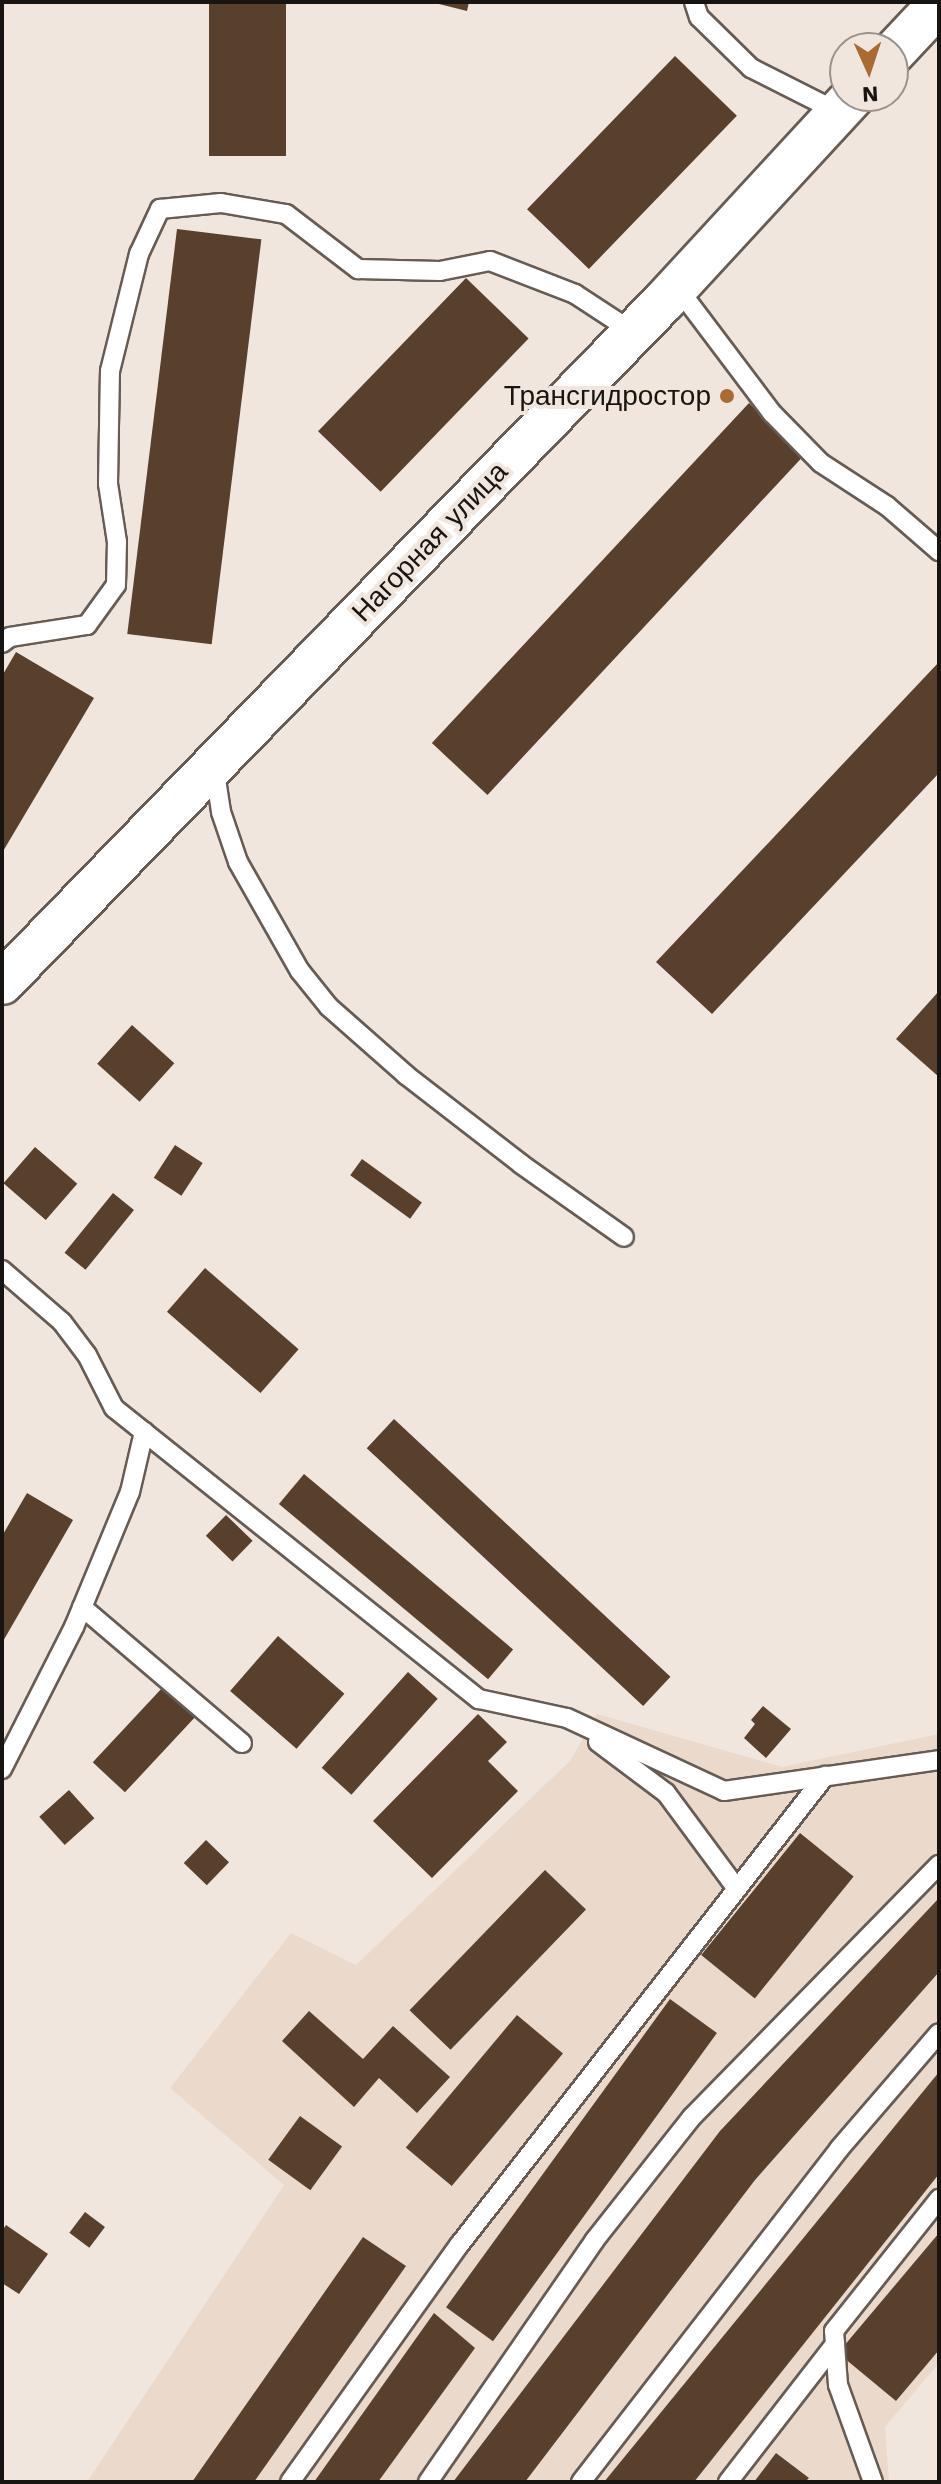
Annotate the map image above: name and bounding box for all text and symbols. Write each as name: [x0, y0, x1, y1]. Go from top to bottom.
north arrow: [829, 32, 909, 112]
text: N: [861, 82, 879, 107]
place label: Трансгидростор: [504, 379, 711, 413]
marker: Трансгидростор: [718, 387, 736, 405]
street label: Нагорная улица: [345, 455, 515, 629]

